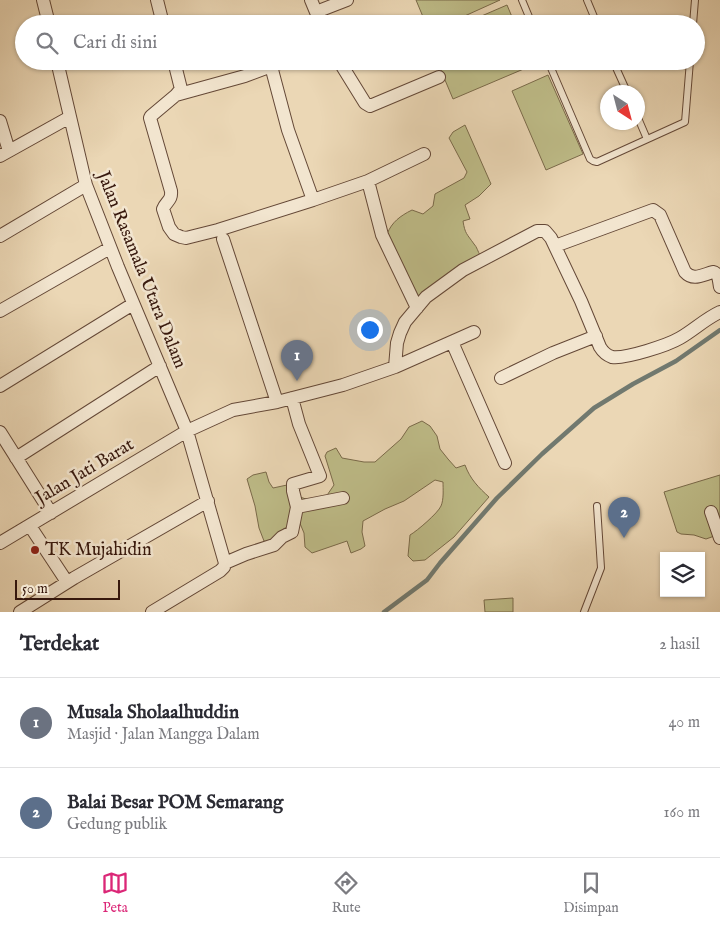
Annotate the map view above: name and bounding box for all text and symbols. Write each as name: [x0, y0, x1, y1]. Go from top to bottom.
search box: [15, 15, 705, 70]
icon: search: [33, 29, 61, 57]
text: Cari di sini: [73, 31, 157, 55]
north arrow: [600, 85, 645, 130]
street label: Jalan Rasamala Utara Dalam: [90, 166, 191, 372]
your location: [357, 317, 383, 343]
pin: 1: [281, 340, 313, 381]
street label: Jalan Jati Barat: [30, 434, 138, 511]
pin: 2: [608, 497, 640, 538]
place label: TK Mujahidin: [45, 539, 152, 562]
marker: TK Mujahidin: [29, 544, 41, 556]
map controls: [660, 552, 705, 597]
button: layers: [660, 552, 705, 597]
scale bar: [15, 577, 120, 600]
text: 50 m: [22, 580, 48, 598]
text: Terdekat: [20, 631, 99, 658]
text: 2 hasil: [659, 635, 700, 655]
text: Musala Sholaalhuddin: [67, 701, 239, 725]
text: 1: [33, 713, 39, 733]
text: 40 m: [668, 713, 700, 733]
text: Masjid · Jalan Mangga Dalam: [67, 725, 260, 745]
text: Balai Besar POM Semarang: [67, 791, 283, 815]
text: 2: [32, 803, 40, 823]
text: 160 m: [664, 803, 700, 823]
text: Gedung publik: [67, 815, 167, 835]
tab: Peta: [101, 869, 129, 917]
tab: Rute: [332, 869, 361, 917]
tab: Disimpan: [563, 869, 619, 917]

